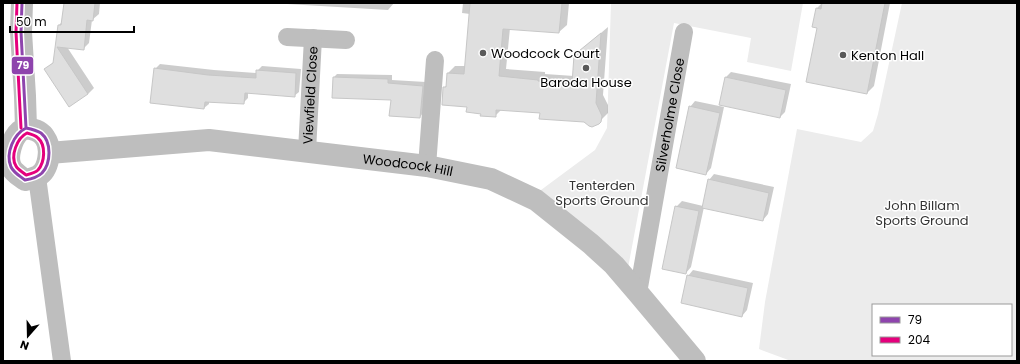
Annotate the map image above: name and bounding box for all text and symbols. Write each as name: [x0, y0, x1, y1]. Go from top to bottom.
scale bar: [10, 8, 134, 34]
text: 50 m: [16, 13, 47, 30]
place label: Woodcock Court: [491, 44, 600, 63]
street label: Viewfield Close: [298, 46, 322, 145]
place label: Kenton Hall: [851, 46, 924, 65]
marker: Woodcock Court: [478, 48, 488, 58]
marker: Kenton Hall: [838, 50, 848, 60]
line badge: 79: [11, 56, 34, 75]
street label: Silverholme Close: [650, 56, 689, 173]
text: 79: [17, 57, 30, 73]
marker: Baroda House: [581, 63, 591, 73]
place label: Baroda House: [540, 73, 632, 92]
street label: Woodcock Hill: [362, 149, 455, 181]
park label: Tenterden Sports Ground: [555, 176, 649, 210]
park label: John Billam Sports Ground: [875, 196, 969, 230]
legend: [872, 304, 1012, 356]
text: 79: [908, 311, 922, 328]
north arrow: [8, 316, 48, 356]
text: 204: [908, 331, 930, 348]
text: N: [18, 336, 31, 354]

